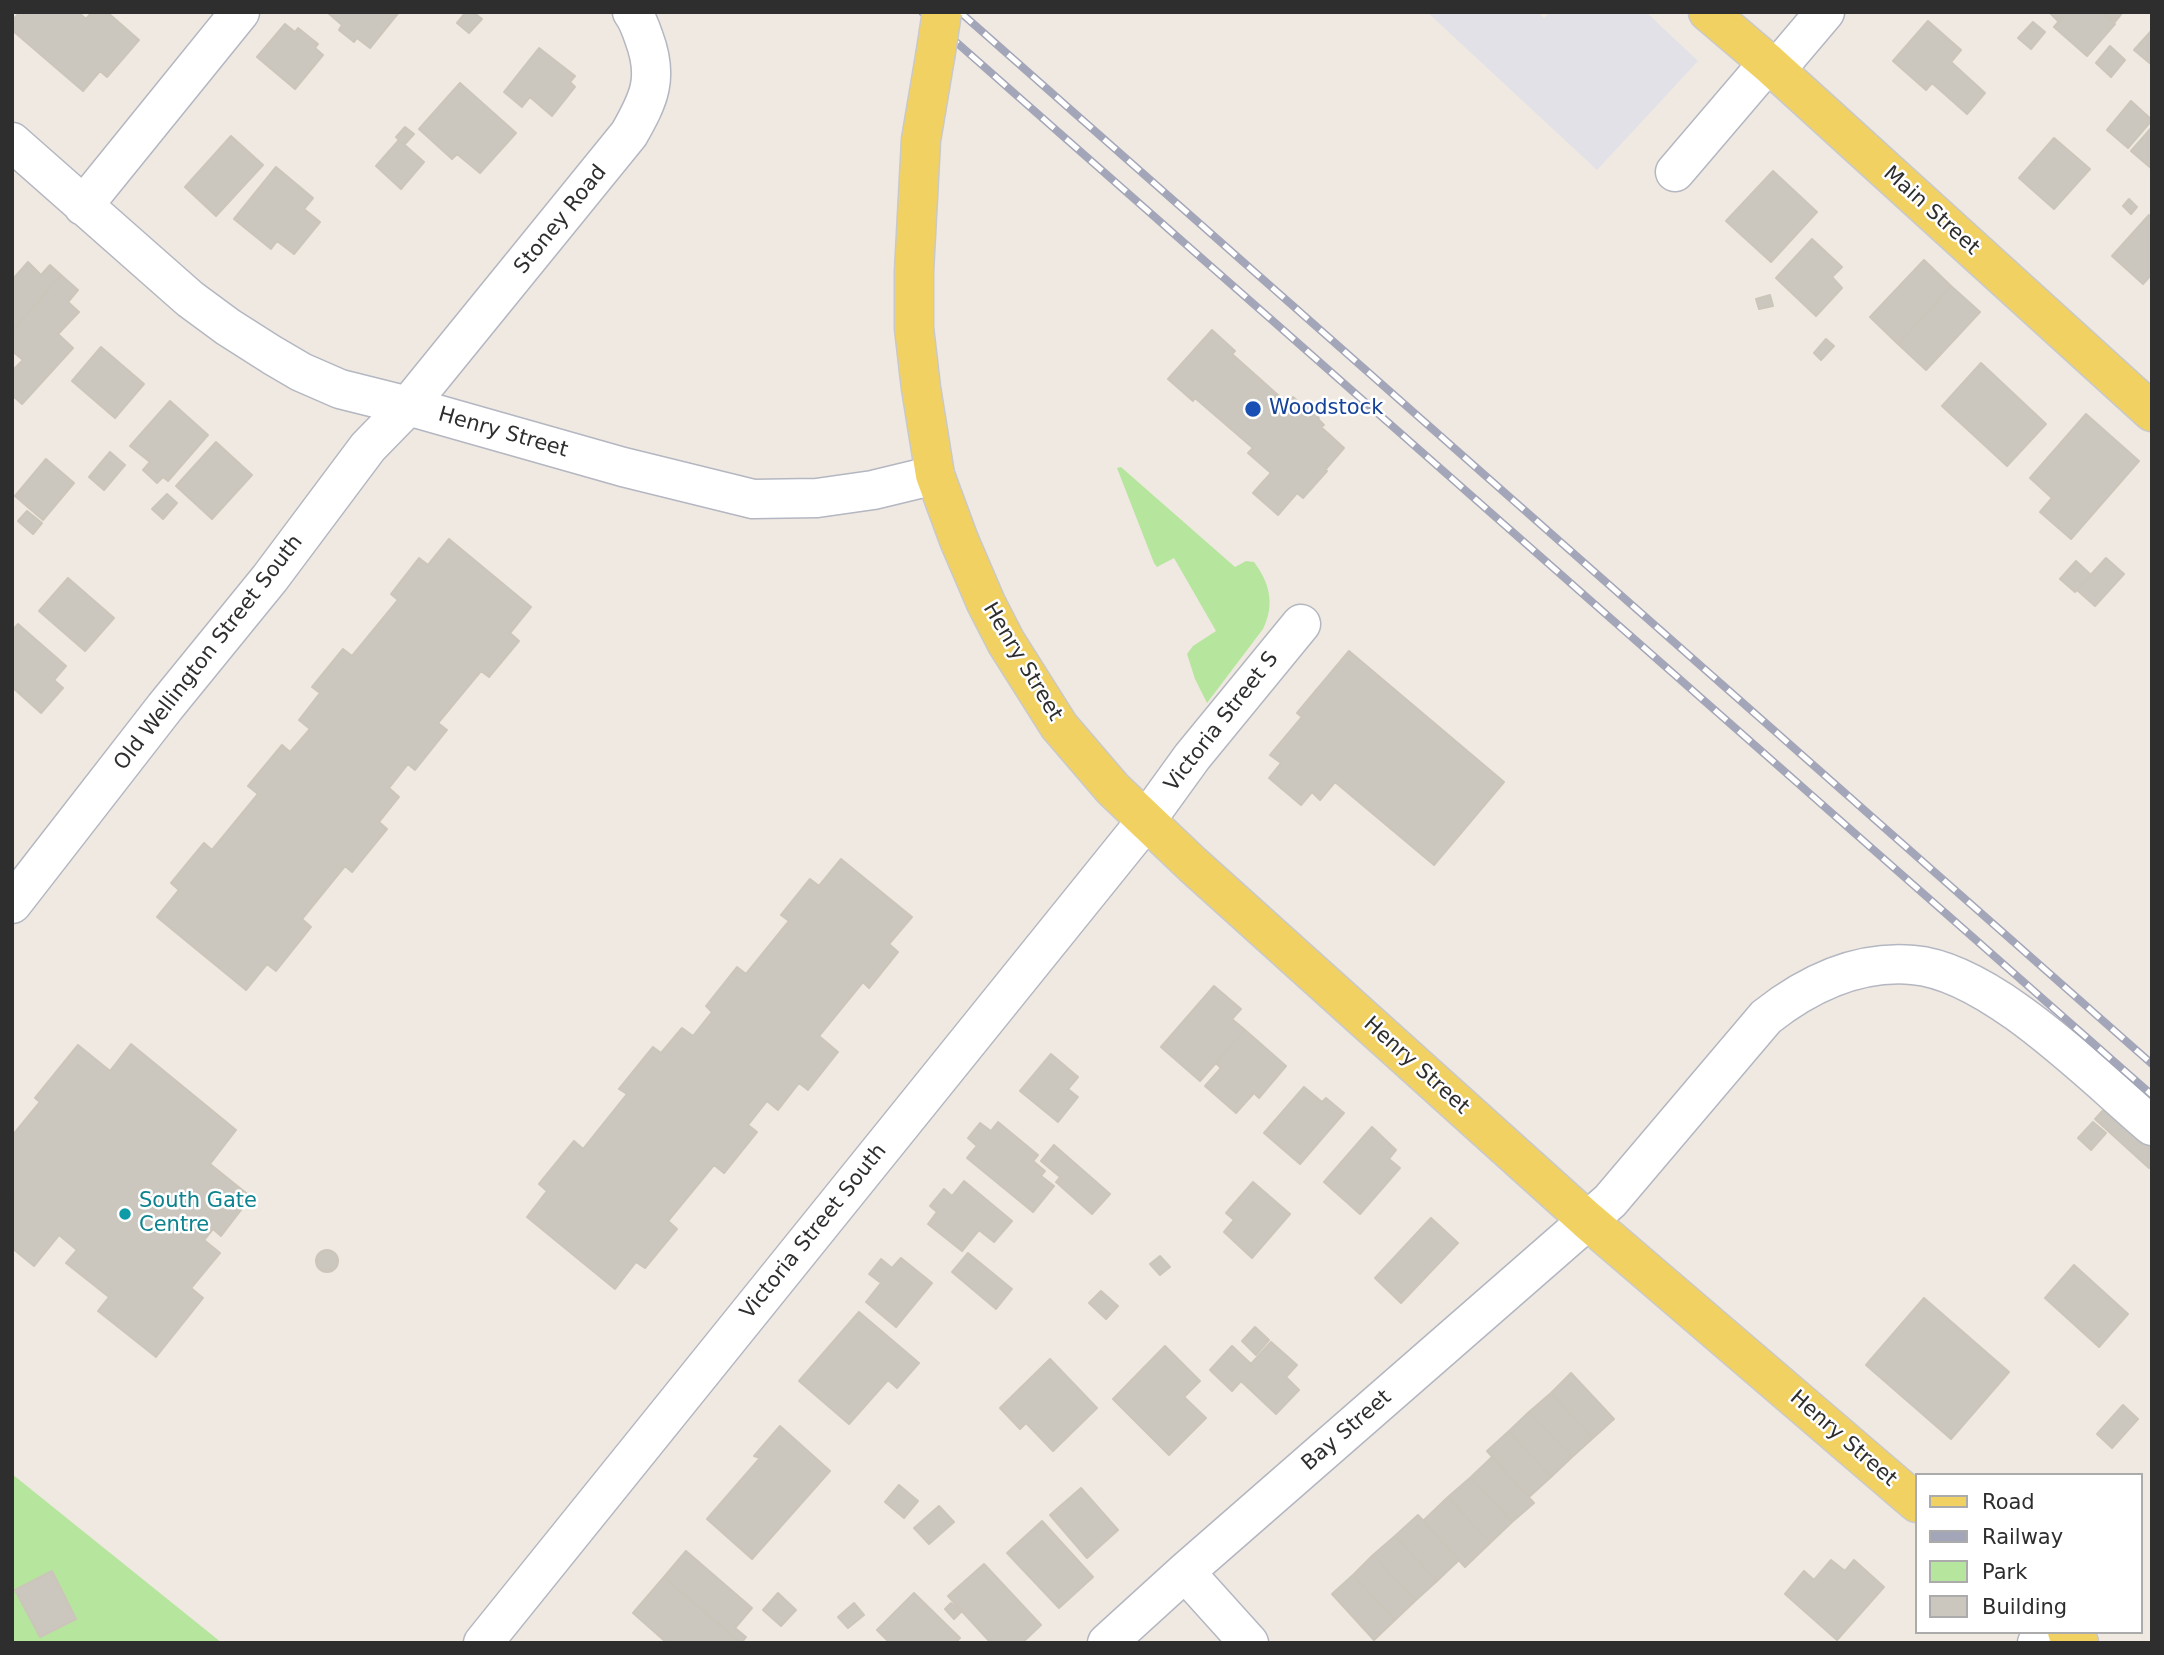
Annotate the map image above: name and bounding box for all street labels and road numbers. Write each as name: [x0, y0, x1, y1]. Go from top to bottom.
street label: Stoney Road: [510, 161, 612, 279]
street label: Main Street: [1878, 161, 1984, 261]
street label: Henry Street: [435, 402, 571, 464]
street label: Old Wellington Street South: [109, 530, 309, 776]
street label: Henry Street: [977, 598, 1067, 726]
street label: Victoria Street S: [1160, 647, 1284, 797]
street label: Henry Street: [1358, 1012, 1474, 1120]
street label: Victoria Street South: [736, 1139, 892, 1325]
street label: Bay Street: [1297, 1385, 1397, 1477]
street label: Henry Street: [1784, 1386, 1902, 1492]

